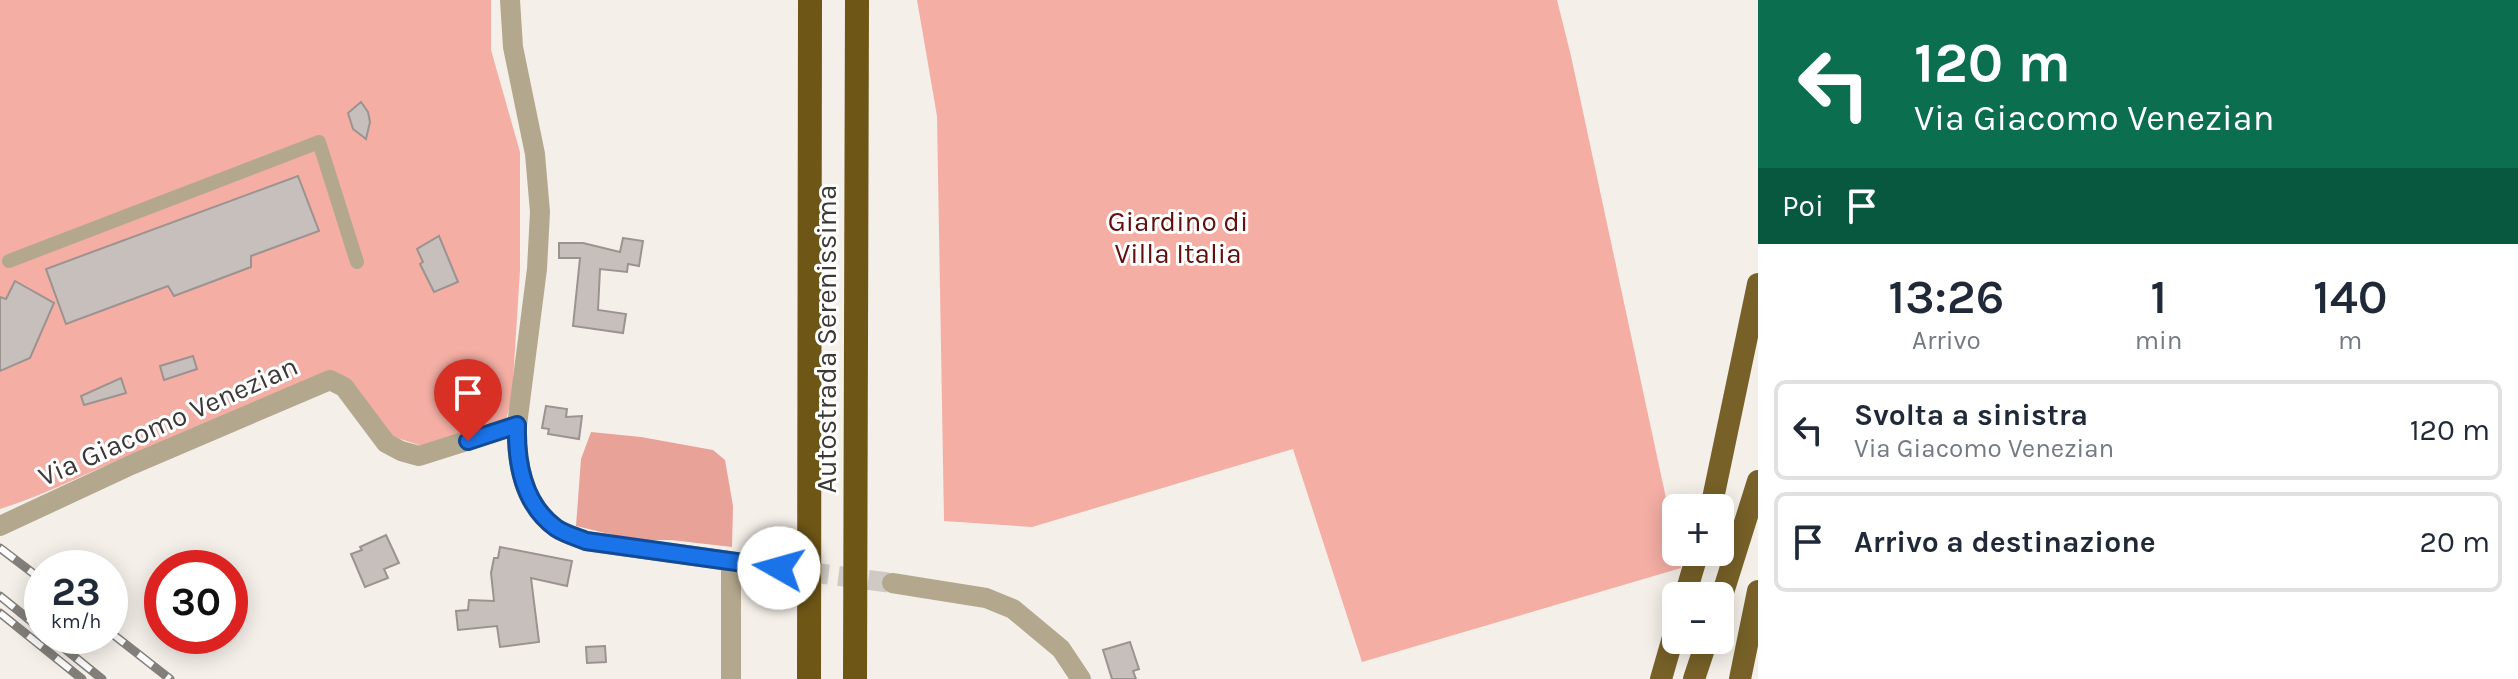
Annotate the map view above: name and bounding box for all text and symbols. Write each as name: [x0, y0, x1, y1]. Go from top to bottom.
text: 120 m: [1914, 30, 2071, 95]
icon: left: [1782, 32, 1886, 136]
text: Via Giacomo Venezian: [1914, 97, 2274, 139]
icon: arrive: [1840, 184, 1884, 228]
street label: Autostrada Serenissima: [810, 185, 843, 493]
text: Poi: [1782, 188, 1824, 224]
park label: Giardino di Villa Italia: [1108, 205, 1248, 270]
text: 13:26: [1888, 269, 2004, 325]
text: 1: [2150, 269, 2167, 325]
text: 140: [2313, 269, 2388, 325]
text: Arrivo: [1912, 325, 1981, 356]
text: min: [2135, 325, 2183, 356]
text: m: [2338, 325, 2362, 356]
street label: Via Giacomo Venezian: [33, 349, 303, 493]
pin: [434, 359, 502, 441]
icon: arrive: [446, 371, 490, 415]
text: Svolta a sinistra: [1854, 397, 2088, 433]
icon: left: [1786, 408, 1830, 452]
text: 120 m: [2410, 412, 2490, 448]
text: Via Giacomo Venezian: [1854, 433, 2114, 464]
map controls: [1662, 494, 1734, 654]
button: +: [1662, 494, 1734, 566]
icon: arrive: [1786, 520, 1830, 564]
text: Arrivo a destinazione: [1854, 524, 2156, 560]
text: 20 m: [2420, 524, 2490, 560]
position arrow: [737, 526, 821, 610]
speed limit sign: 30: [144, 550, 248, 654]
text: 23: [51, 568, 101, 615]
button: −: [1662, 582, 1734, 654]
text: km/h: [51, 610, 101, 633]

